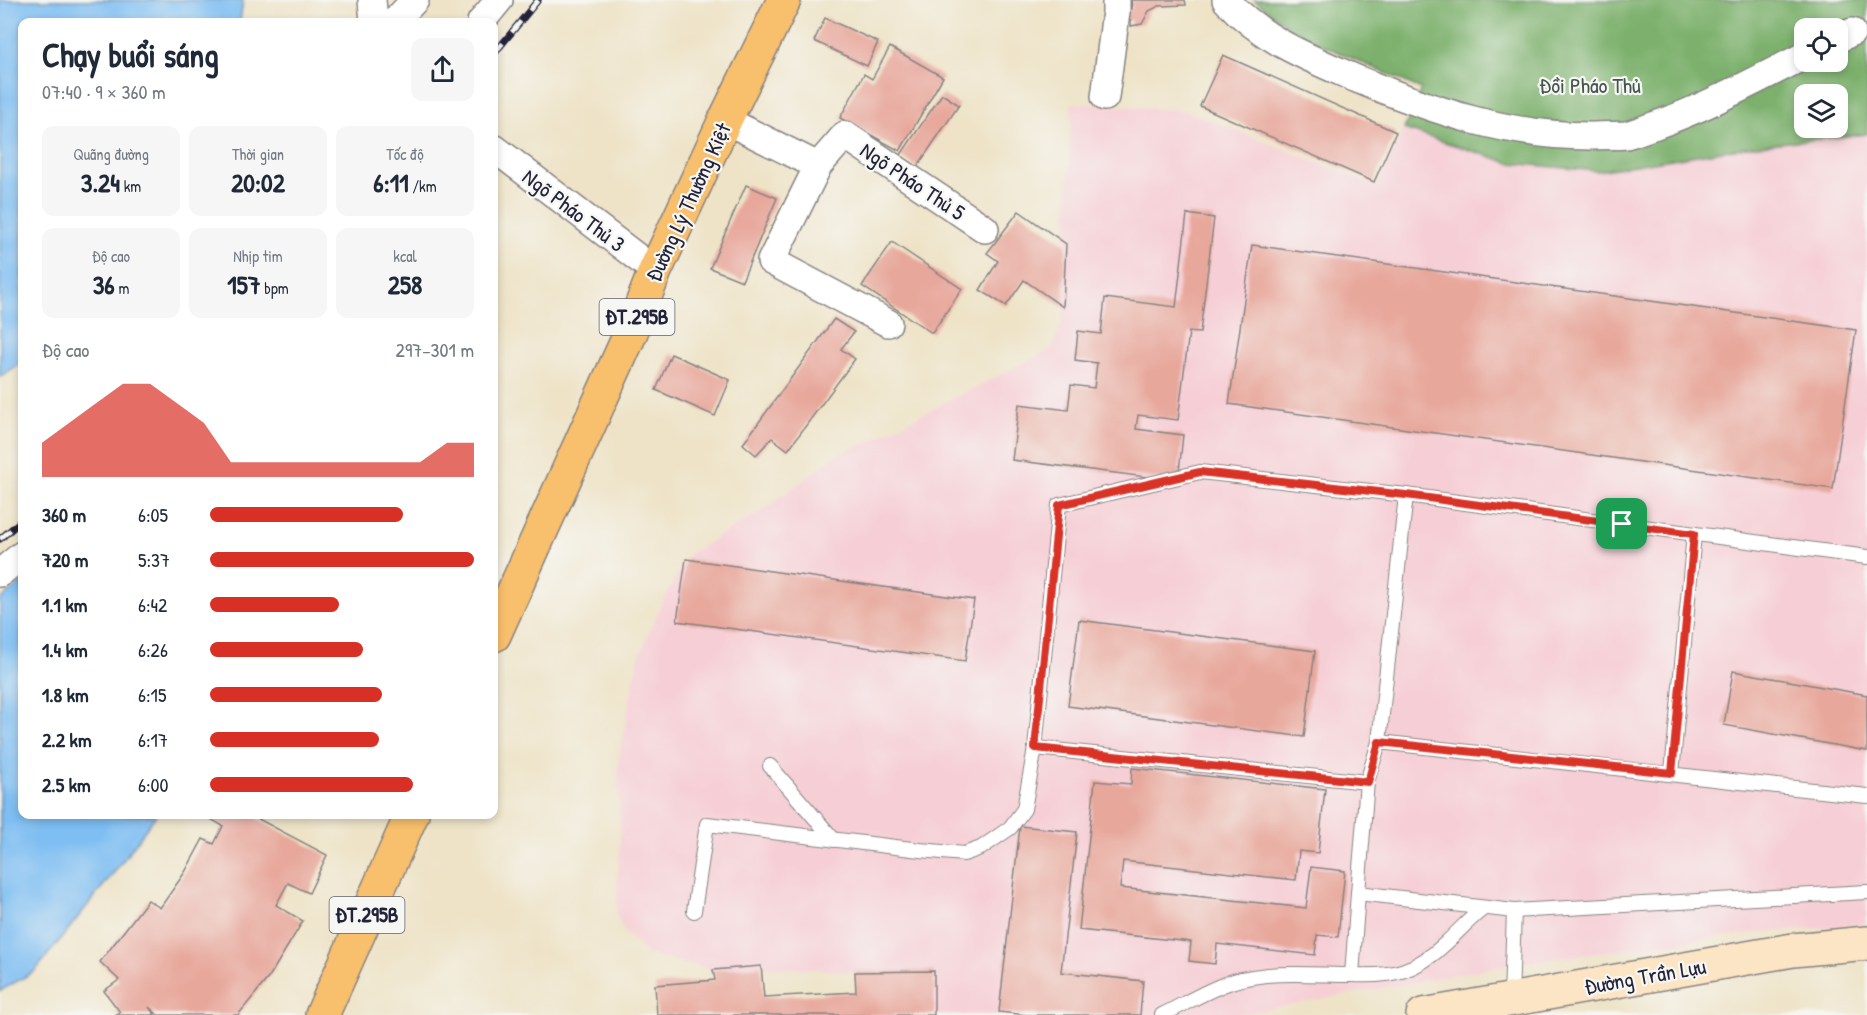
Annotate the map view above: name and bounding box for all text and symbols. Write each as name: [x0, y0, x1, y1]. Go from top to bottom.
map controls: [1794, 18, 1848, 138]
button: locate: [1794, 18, 1848, 72]
text: Chạy buổi sáng: [42, 33, 219, 77]
button: share: [411, 38, 474, 101]
park label: Đồi Pháo Thủ: [1539, 70, 1641, 100]
text: 07:40 · 9 × 360 m: [42, 78, 166, 105]
button: layers: [1794, 84, 1848, 138]
street label: Đường Lý Thường Kiệt: [638, 117, 738, 286]
street label: Ngõ Pháo Thủ 5: [855, 135, 971, 227]
text: Quãng đường: [73, 143, 149, 165]
text: Thời gian: [232, 143, 284, 165]
text: Tốc độ: [386, 143, 424, 165]
street label: Ngõ Pháo Thủ 3: [517, 162, 631, 258]
text: 3.24: [81, 165, 120, 200]
text: 20:02: [231, 165, 285, 200]
text: 6:11: [373, 165, 409, 200]
text: km: [120, 175, 141, 197]
text: /km: [409, 175, 437, 197]
text: Độ cao: [92, 245, 130, 267]
text: Nhịp tim: [233, 245, 283, 267]
text: kcal: [393, 245, 417, 267]
text: 36: [93, 267, 115, 302]
text: 157: [227, 267, 261, 302]
text: 258: [388, 267, 422, 302]
text: m: [115, 277, 129, 299]
text: bpm: [261, 277, 289, 299]
road number: ĐT.295B: [600, 299, 674, 335]
text: Độ cao: [42, 336, 89, 363]
text: 297–301 m: [396, 336, 474, 363]
pin: [1596, 498, 1647, 549]
text: 360 m: [42, 501, 86, 528]
text: 6:05: [138, 501, 168, 528]
icon: arrive: [1605, 507, 1638, 540]
text: 720 m: [42, 546, 88, 573]
text: 5:37: [138, 546, 170, 573]
text: 1.1 km: [42, 591, 87, 618]
text: 6:42: [138, 591, 167, 618]
text: 1.4 km: [42, 636, 88, 663]
text: 6:26: [138, 636, 168, 663]
text: 1.8 km: [42, 681, 89, 708]
text: 6:15: [138, 681, 166, 708]
text: 2.2 km: [42, 726, 92, 753]
text: 6:17: [138, 726, 168, 753]
text: 2.5 km: [42, 771, 91, 798]
text: 6:00: [138, 771, 169, 798]
road number: ĐT.295B: [330, 897, 404, 933]
street label: Đường Trần Lựu: [1582, 951, 1708, 1001]

